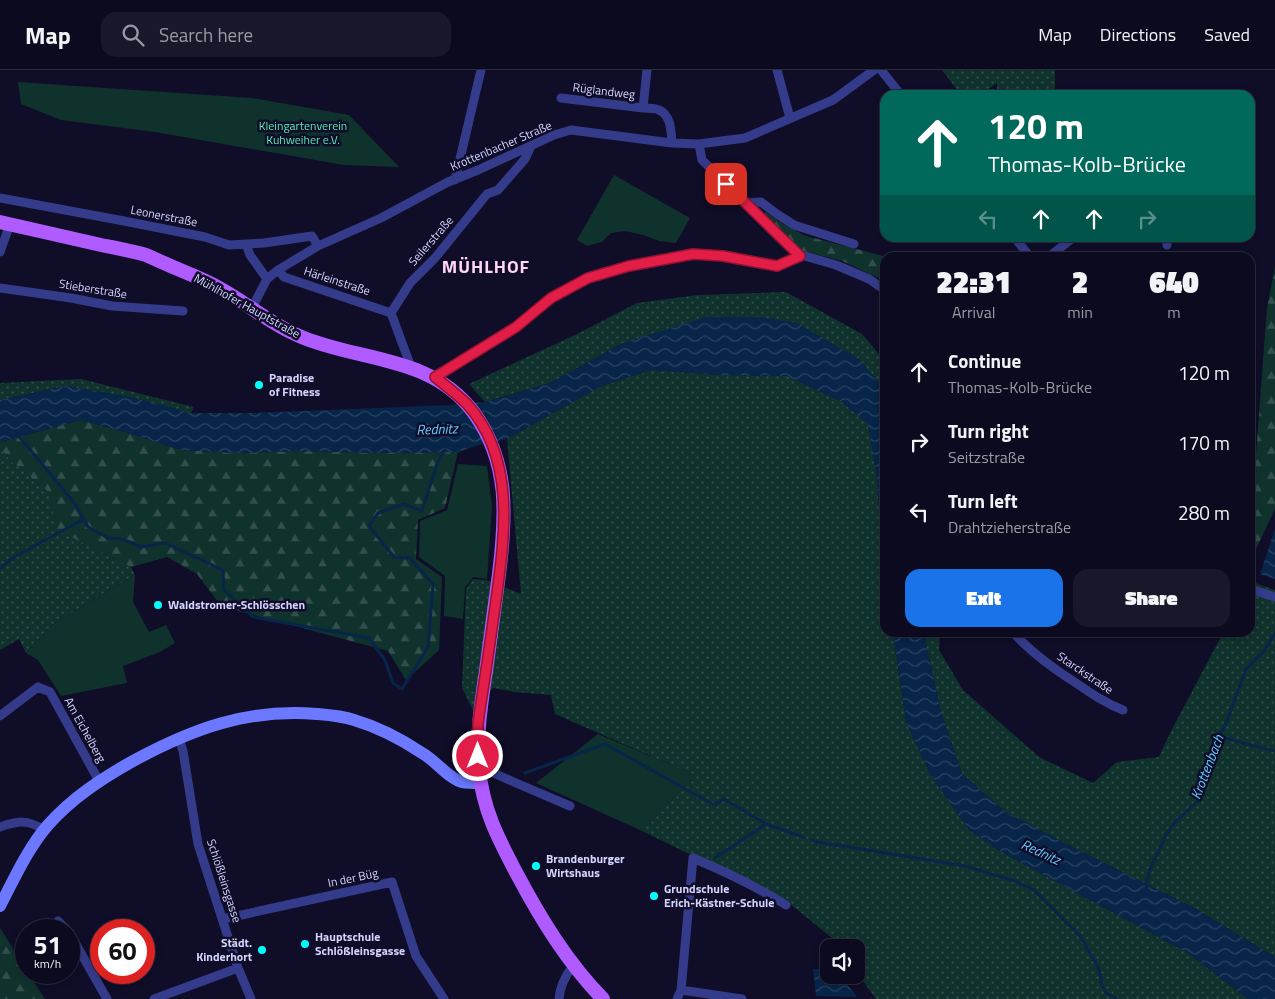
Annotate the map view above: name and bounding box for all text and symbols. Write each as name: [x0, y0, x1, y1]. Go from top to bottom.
search box: [101, 12, 451, 57]
text: Map: [25, 17, 71, 53]
text: Search here: [159, 20, 253, 49]
icon: search: [119, 21, 147, 49]
text: Map: [1038, 21, 1072, 48]
text: Directions: [1100, 21, 1176, 48]
text: Saved: [1204, 21, 1250, 48]
street label: Rüglandweg: [572, 77, 636, 104]
text: 120 m: [988, 99, 1084, 153]
icon: ahead: [905, 110, 970, 175]
park label: Kleingartenverein Kuhweiher e.V.: [259, 116, 347, 149]
street label: Krottenbacher Straße: [447, 116, 555, 176]
text: Thomas-Kolb-Brücke: [988, 147, 1186, 181]
pin: [705, 163, 747, 205]
icon: arrive: [712, 170, 740, 198]
street label: Leonerstraße: [129, 200, 199, 231]
icon: left: [974, 205, 1002, 233]
icon: ahead: [1027, 205, 1055, 233]
icon: ahead: [1080, 205, 1108, 233]
icon: right: [1133, 205, 1161, 233]
street label: Seilerstraße: [403, 211, 458, 270]
district label: MÜHLHOF: [442, 253, 530, 280]
text: 22:31: [936, 259, 1011, 305]
text: 2: [1072, 259, 1088, 305]
text: 640: [1149, 259, 1199, 305]
street label: Härleinstraße: [301, 261, 373, 300]
street label: Mühlhofer Hauptstraße: [191, 268, 304, 343]
street label: Stieberstraße: [58, 274, 129, 303]
text: Arrival: [952, 300, 995, 324]
text: min: [1067, 300, 1093, 324]
text: m: [1167, 300, 1181, 324]
text: Continue: [948, 346, 1021, 375]
icon: ahead: [905, 358, 933, 386]
text: 120 m: [1178, 358, 1230, 387]
place label: Paradise of Fitness: [269, 368, 321, 401]
text: Thomas-Kolb-Brücke: [948, 375, 1092, 399]
marker: Paradise of Fitness: [253, 379, 265, 391]
text: Turn right: [948, 416, 1029, 445]
water label: Rednitz: [416, 417, 459, 440]
icon: right: [905, 428, 933, 456]
text: 170 m: [1178, 428, 1230, 457]
text: Seitzstraße: [948, 445, 1025, 469]
text: Turn left: [948, 486, 1018, 515]
icon: left: [905, 498, 933, 526]
text: 280 m: [1178, 498, 1230, 527]
text: Drahtzieherstraße: [948, 515, 1071, 539]
button: Exit: [905, 569, 1063, 627]
button: Share: [1073, 569, 1230, 627]
place label: Waldstromer-Schlösschen: [168, 595, 305, 614]
marker: Waldstromer-Schlösschen: [152, 599, 164, 611]
street label: Starckstraße: [1053, 647, 1117, 699]
street label: Am Eichelberg: [60, 694, 111, 766]
position arrow: [451, 729, 503, 781]
water label: Krottenbach: [1185, 731, 1229, 802]
water label: Rednitz: [1018, 833, 1065, 870]
street label: Schlößleinsgasse: [202, 837, 247, 925]
place label: Brandenburger Wirtshaus: [546, 849, 625, 882]
marker: Brandenburger Wirtshaus: [530, 860, 542, 872]
street label: In der Büg: [326, 863, 380, 892]
place label: Grundschule Erich-Kästner-Schule: [664, 879, 774, 912]
marker: Grundschule Erich-Kästner-Schule: [648, 890, 660, 902]
speed limit sign: 60: [90, 919, 155, 984]
text: 51: [33, 926, 62, 964]
place label: Hauptschule Schlößleinsgasse: [315, 927, 405, 960]
place label: Städt. Kinderhort: [196, 933, 253, 966]
marker: Hauptschule Schlößleinsgasse: [299, 938, 311, 950]
map controls: [820, 939, 865, 984]
button: sound: [820, 939, 865, 984]
marker: Städt. Kinderhort: [256, 944, 268, 956]
text: km/h: [34, 954, 61, 973]

